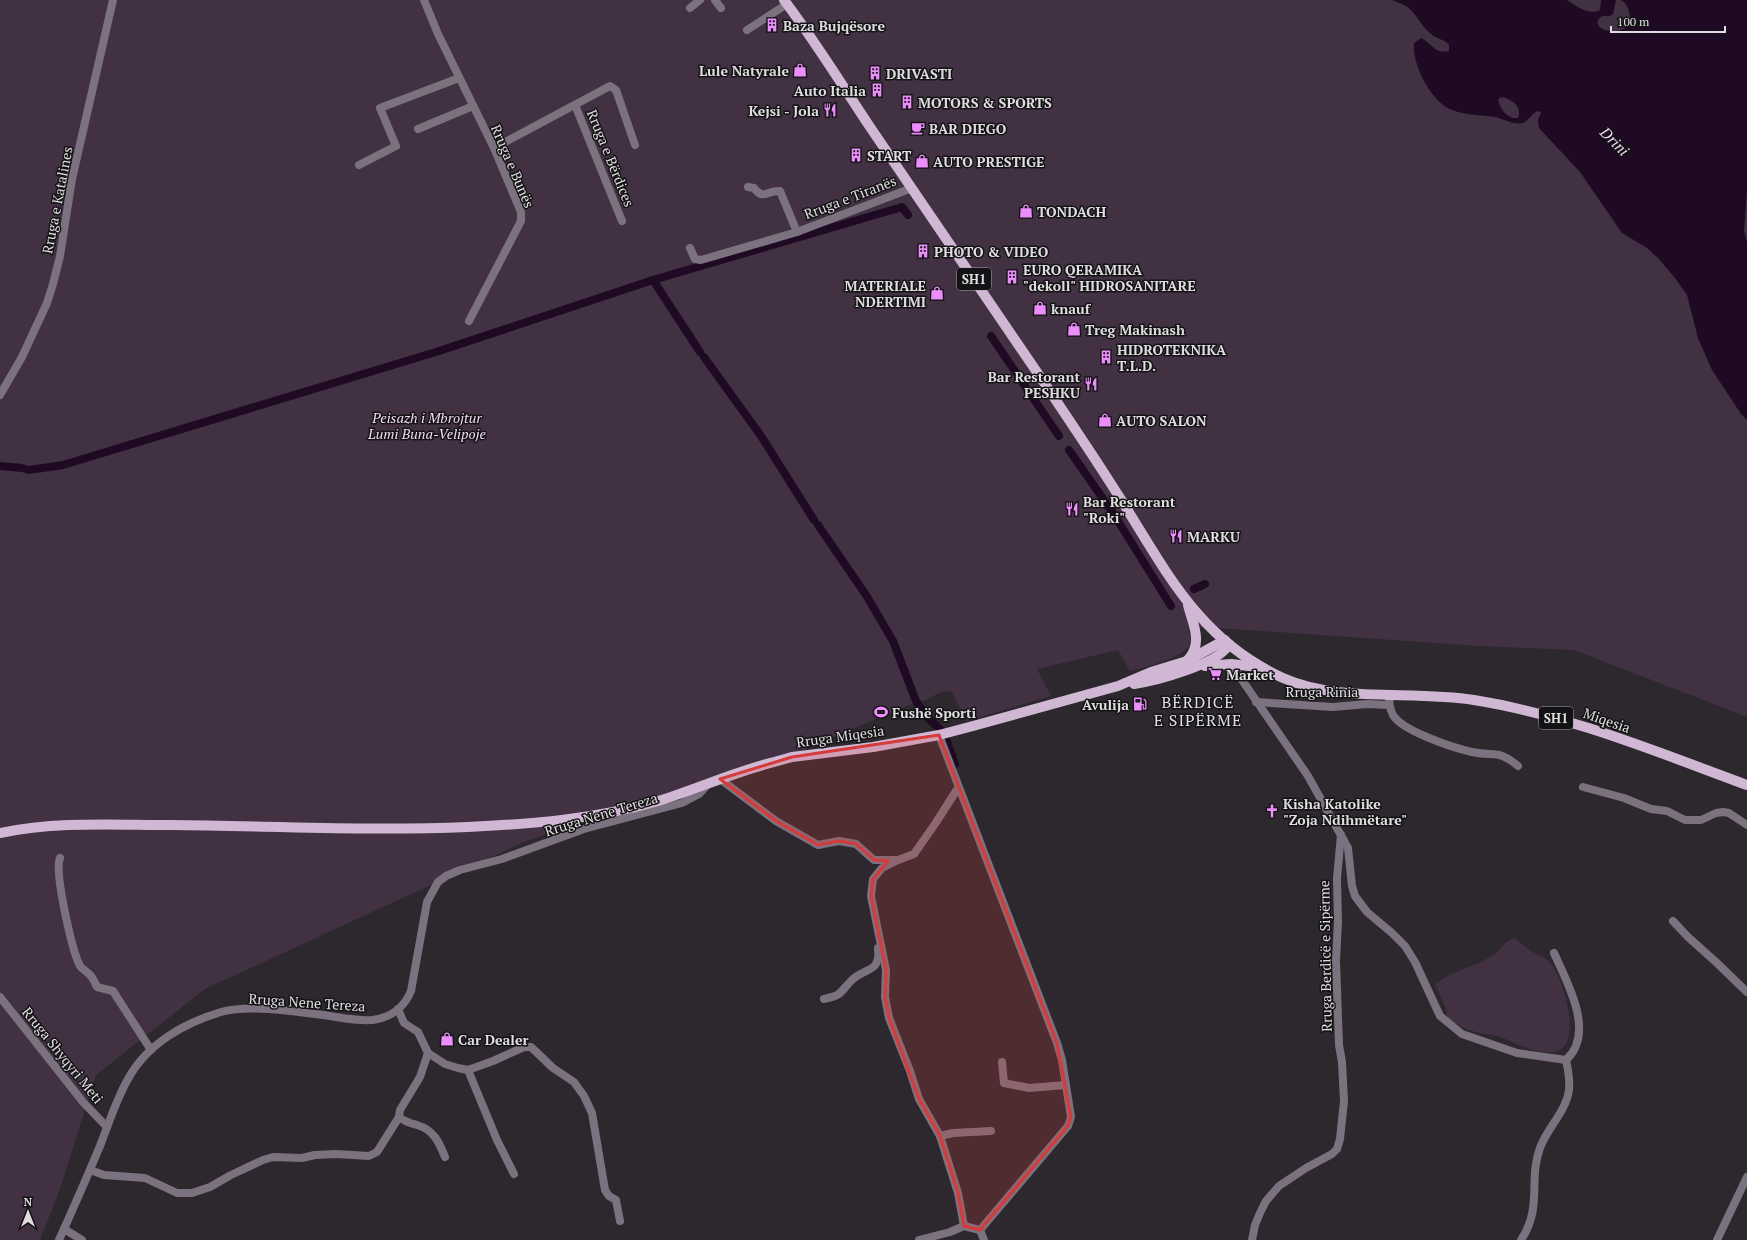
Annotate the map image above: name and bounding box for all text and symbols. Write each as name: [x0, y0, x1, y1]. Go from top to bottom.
scale bar: [1611, 8, 1725, 34]
text: 100 m: [1617, 14, 1650, 29]
place label: Baza Bujqësore: [783, 16, 885, 35]
building icon: Baza Bujqësore: [764, 17, 780, 33]
place label: Lule Natyrale: [699, 61, 789, 80]
shop icon: Lule Natyrale: [792, 62, 808, 78]
place label: DRIVASTI: [886, 64, 952, 83]
building icon: DRIVASTI: [867, 65, 883, 81]
place label: Auto Italia: [794, 81, 866, 100]
building icon: Auto Italia: [869, 82, 885, 98]
place label: MOTORS & SPORTS: [918, 93, 1052, 112]
building icon: MOTORS & SPORTS: [899, 94, 915, 110]
place label: Kejsi - Jola: [748, 101, 819, 120]
restaurant icon: Kejsi - Jola: [822, 102, 838, 118]
street label: Rruga e Bërdices: [583, 107, 639, 209]
place label: BAR DIEGO: [929, 119, 1006, 138]
cafe icon: BAR DIEGO: [910, 120, 926, 136]
street label: Rruga e Bunës: [487, 121, 539, 211]
water label: Drini: [1595, 121, 1634, 160]
street label: Rruga e Katalines: [37, 145, 77, 255]
place label: START: [867, 146, 912, 165]
building icon: START: [848, 147, 864, 163]
place label: AUTO PRESTIGE: [933, 152, 1045, 171]
shop icon: AUTO PRESTIGE: [914, 153, 930, 169]
street label: Rruga e Tiranës: [801, 171, 899, 223]
place label: TONDACH: [1037, 202, 1106, 221]
shop icon: TONDACH: [1018, 203, 1034, 219]
place label: PHOTO & VIDEO: [934, 242, 1048, 261]
building icon: PHOTO & VIDEO: [915, 243, 931, 259]
place label: EURO QERAMIKA "dekoll" HIDROSANITARE: [1023, 260, 1196, 295]
road number: SH1: [957, 268, 991, 290]
building icon: EURO QERAMIKA "dekoll" HIDROSANITARE: [1004, 269, 1020, 285]
place label: MATERIALE NDERTIMI: [844, 276, 926, 311]
shop icon: MATERIALE NDERTIMI: [929, 285, 945, 301]
place label: knauf: [1051, 299, 1092, 318]
shop icon: knauf: [1032, 300, 1048, 316]
place label: Treg Makinash: [1085, 320, 1185, 339]
shop icon: Treg Makinash: [1066, 321, 1082, 337]
place label: HIDROTEKNIKA T.L.D.: [1117, 340, 1227, 375]
building icon: HIDROTEKNIKA T.L.D.: [1098, 349, 1114, 365]
place label: Bar Restorant PESHKU: [988, 367, 1080, 402]
restaurant icon: Bar Restorant PESHKU: [1083, 376, 1099, 392]
park label: Peisazh i Mbrojtur Lumi Buna-Velipoje: [367, 408, 487, 443]
place label: AUTO SALON: [1116, 411, 1207, 430]
shop icon: AUTO SALON: [1097, 412, 1113, 428]
place label: Bar Restorant "Roki": [1083, 492, 1176, 527]
restaurant icon: Bar Restorant "Roki": [1064, 501, 1080, 517]
place label: MARKU: [1187, 527, 1240, 546]
restaurant icon: MARKU: [1168, 528, 1184, 544]
place label: Market: [1226, 665, 1274, 684]
supermarket icon: Market: [1207, 666, 1223, 682]
street label: Rruga Rinia: [1286, 682, 1358, 701]
district label: BËRDICË E SIPËRME: [1154, 691, 1242, 731]
place label: Avulija: [1082, 695, 1129, 714]
fuel station icon: Avulija: [1132, 696, 1148, 712]
place label: Fushë Sporti: [892, 703, 977, 722]
street label: Miqesia: [1581, 703, 1633, 737]
sports icon: Fushë Sporti: [873, 704, 889, 720]
road number: SH1: [1539, 707, 1573, 729]
street label: Rruga Miqesia: [795, 720, 885, 752]
street label: Rruga Nene Tereza: [542, 788, 660, 840]
place label: Kisha Katolike "Zoja Ndihmëtare": [1283, 794, 1407, 829]
church icon: Kisha Katolike "Zoja Ndihmëtare": [1264, 803, 1280, 819]
street label: Rruga Berdicë e Sipërme: [1314, 880, 1336, 1032]
street label: Rruga Nene Tereza: [248, 988, 366, 1016]
street label: Rruga Shyqyri Meti: [18, 1003, 108, 1107]
place label: Car Dealer: [458, 1030, 529, 1049]
shop icon: Car Dealer: [439, 1031, 455, 1047]
north arrow: [8, 1192, 48, 1232]
text: N: [24, 1195, 33, 1209]

